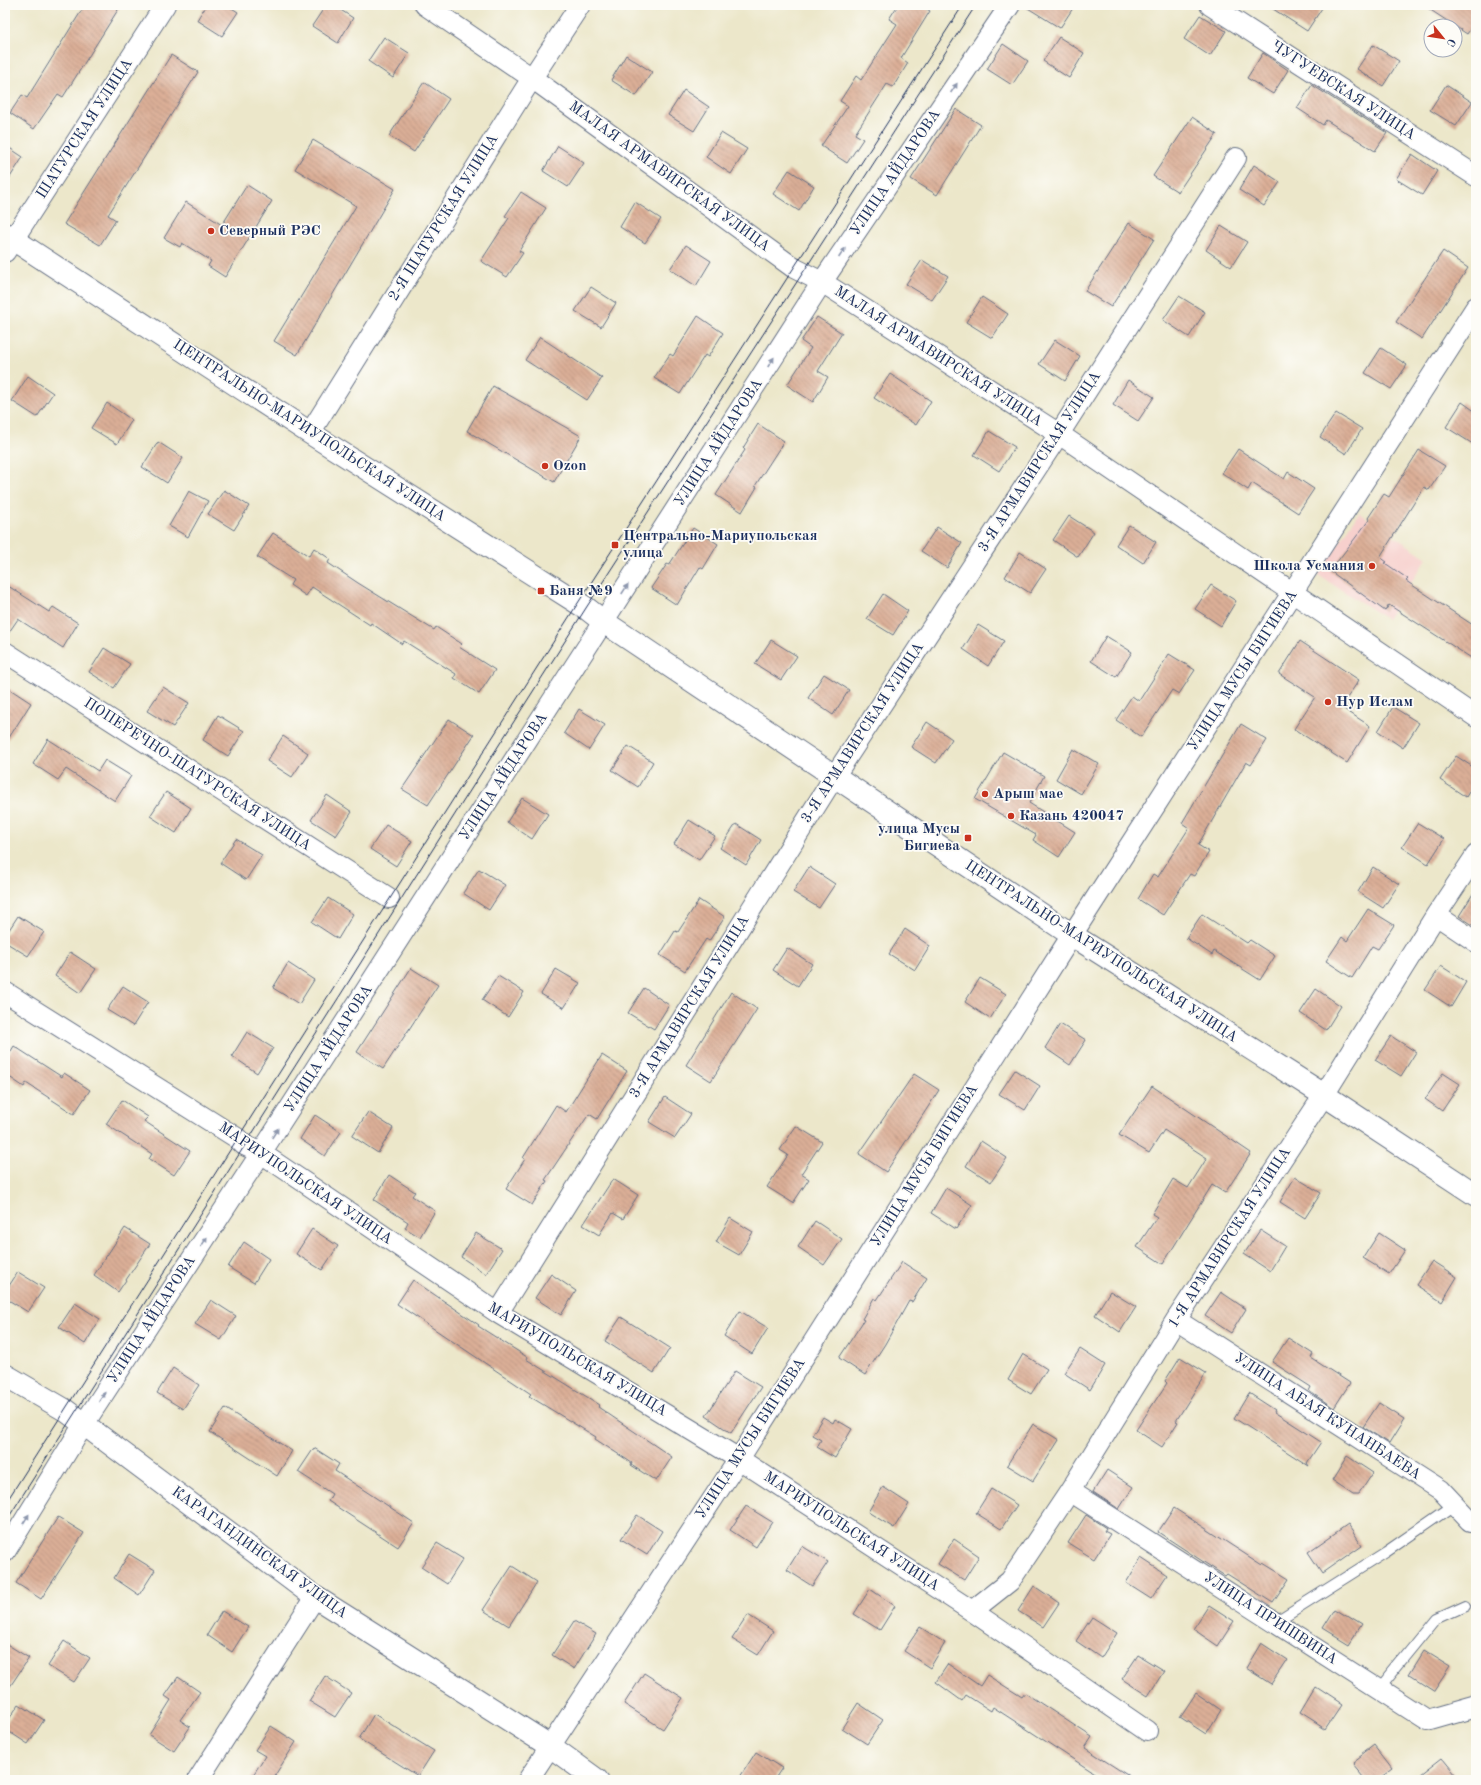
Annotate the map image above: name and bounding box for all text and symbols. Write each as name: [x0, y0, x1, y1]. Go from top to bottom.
north arrow: [1423, 18, 1463, 58]
text: С: [1444, 36, 1457, 48]
street label: ЧУГУЕВСКАЯ УЛИЦА: [1268, 39, 1418, 144]
street label: ШАТУРСКАЯ УЛИЦА: [34, 56, 136, 202]
one-way arrow: [950, 82, 958, 93]
street label: МАЛАЯ АРМАВИРСКАЯ УЛИЦА: [566, 99, 773, 255]
street label: УЛИЦА АЙДАРОВА: [845, 105, 944, 239]
street label: 2-Я ШАТУРСКАЯ УЛИЦА: [386, 132, 502, 304]
place label: Северный РЭС: [219, 224, 321, 239]
marker: Северный РЭС: [206, 226, 216, 236]
one-way arrow: [838, 248, 846, 258]
street label: МАЛАЯ АРМАВИРСКАЯ УЛИЦА: [831, 284, 1045, 430]
street label: ЦЕНТРАЛЬНО-МАРИУПОЛЬСКАЯ УЛИЦА: [170, 337, 448, 525]
one-way arrow: [767, 357, 775, 367]
street label: 3-Я АРМАВИРСКАЯ УЛИЦА: [976, 369, 1104, 555]
street label: УЛИЦА АЙДАРОВА: [669, 374, 766, 509]
place label: Ozon: [553, 459, 586, 474]
marker: Ozon: [540, 461, 550, 471]
place label: Центрально-Мариупольская улица: [623, 529, 818, 561]
marker: Центрально-Мариупольская улица: [610, 540, 620, 550]
place label: Школа Усмания: [1253, 559, 1364, 574]
marker: Школа Усмания: [1367, 561, 1377, 571]
place label: Баня №9: [549, 584, 613, 599]
one-way arrow: [621, 584, 629, 594]
marker: Баня №9: [536, 586, 546, 596]
street label: УЛИЦА МУСЫ БИГИЕВА: [1185, 588, 1301, 754]
street label: 3-Я АРМАВИРСКАЯ УЛИЦА: [799, 640, 927, 826]
place label: Нур Ислам: [1336, 695, 1413, 710]
street label: ПОПЕРЕЧНО-ШАТУРСКАЯ УЛИЦА: [81, 696, 314, 854]
marker: Нур Ислам: [1323, 697, 1333, 707]
street label: УЛИЦА АЙДАРОВА: [454, 708, 551, 843]
place label: Арыш мае: [993, 787, 1063, 802]
marker: Арыш мае: [980, 789, 990, 799]
place label: Казань 420047: [1019, 809, 1124, 824]
marker: Казань 420047: [1006, 811, 1016, 821]
place label: улица Мусы Бигиева: [878, 822, 960, 854]
marker: улица Мусы Бигиева: [963, 833, 973, 843]
street label: ЦЕНТРАЛЬНО-МАРИУПОЛЬСКАЯ УЛИЦА: [962, 858, 1240, 1046]
street label: 3-Я АРМАВИРСКАЯ УЛИЦА: [627, 913, 753, 1101]
street label: УЛИЦА АЙДАРОВА: [279, 980, 376, 1115]
street label: УЛИЦА МУСЫ БИГИЕВА: [869, 1082, 982, 1250]
street label: МАРИУПОЛЬСКАЯ УЛИЦА: [215, 1120, 395, 1248]
one-way arrow: [271, 1127, 278, 1139]
street label: 1-Я АРМАВИРСКАЯ УЛИЦА: [1166, 1145, 1294, 1331]
one-way arrow: [200, 1236, 207, 1247]
street label: УЛИЦА АЙДАРОВА: [102, 1251, 199, 1386]
street label: МАРИУПОЛЬСКАЯ УЛИЦА: [485, 1301, 670, 1420]
street label: УЛИЦА АБАЯ КУНАНБАЕВА: [1231, 1351, 1424, 1483]
street label: УЛИЦА МУСЫ БИГИЕВА: [693, 1356, 809, 1522]
one-way arrow: [98, 1392, 106, 1402]
street label: МАРИУПОЛЬСКАЯ УЛИЦА: [761, 1470, 942, 1595]
street label: КАРАГАНДИНСКАЯ УЛИЦА: [168, 1484, 350, 1622]
one-way arrow: [22, 1513, 29, 1525]
street label: УЛИЦА ПРИШВИНА: [1200, 1570, 1340, 1668]

